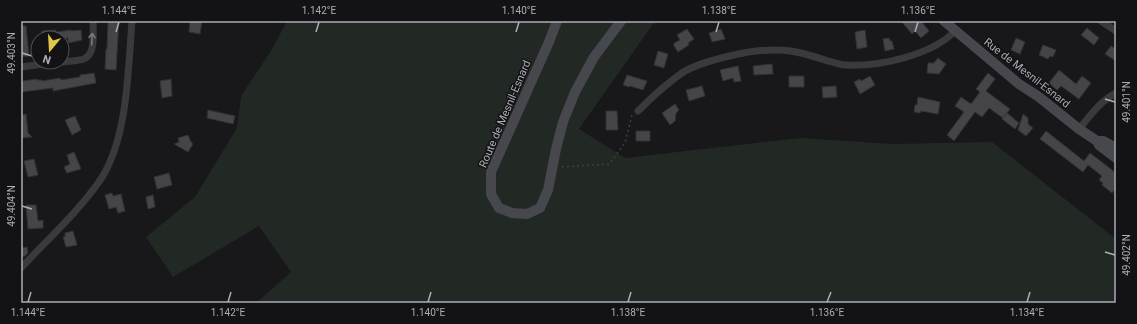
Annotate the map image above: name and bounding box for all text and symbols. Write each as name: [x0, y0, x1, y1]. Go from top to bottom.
text: 1.144°E: [102, 5, 137, 16]
text: 1.142°E: [302, 5, 337, 16]
text: 1.140°E: [502, 5, 537, 16]
text: 1.138°E: [702, 5, 737, 16]
text: 1.136°E: [901, 5, 936, 16]
north arrow: [30, 30, 70, 70]
text: 49.403°N: [6, 32, 17, 74]
one-way arrow: [89, 33, 96, 46]
street label: Rue de Mesnil-Esnard: [981, 35, 1073, 111]
text: N: [41, 52, 53, 66]
street label: Route de Mesnil-Esnard: [476, 58, 534, 170]
text: 49.401°N: [1121, 81, 1132, 123]
text: 49.404°N: [6, 185, 17, 227]
text: 49.402°N: [1121, 234, 1132, 276]
text: 1.144°E: [11, 307, 46, 318]
text: 1.142°E: [211, 307, 246, 318]
text: 1.140°E: [411, 307, 446, 318]
text: 1.138°E: [611, 307, 646, 318]
text: 1.136°E: [810, 307, 845, 318]
text: 1.134°E: [1010, 307, 1045, 318]

